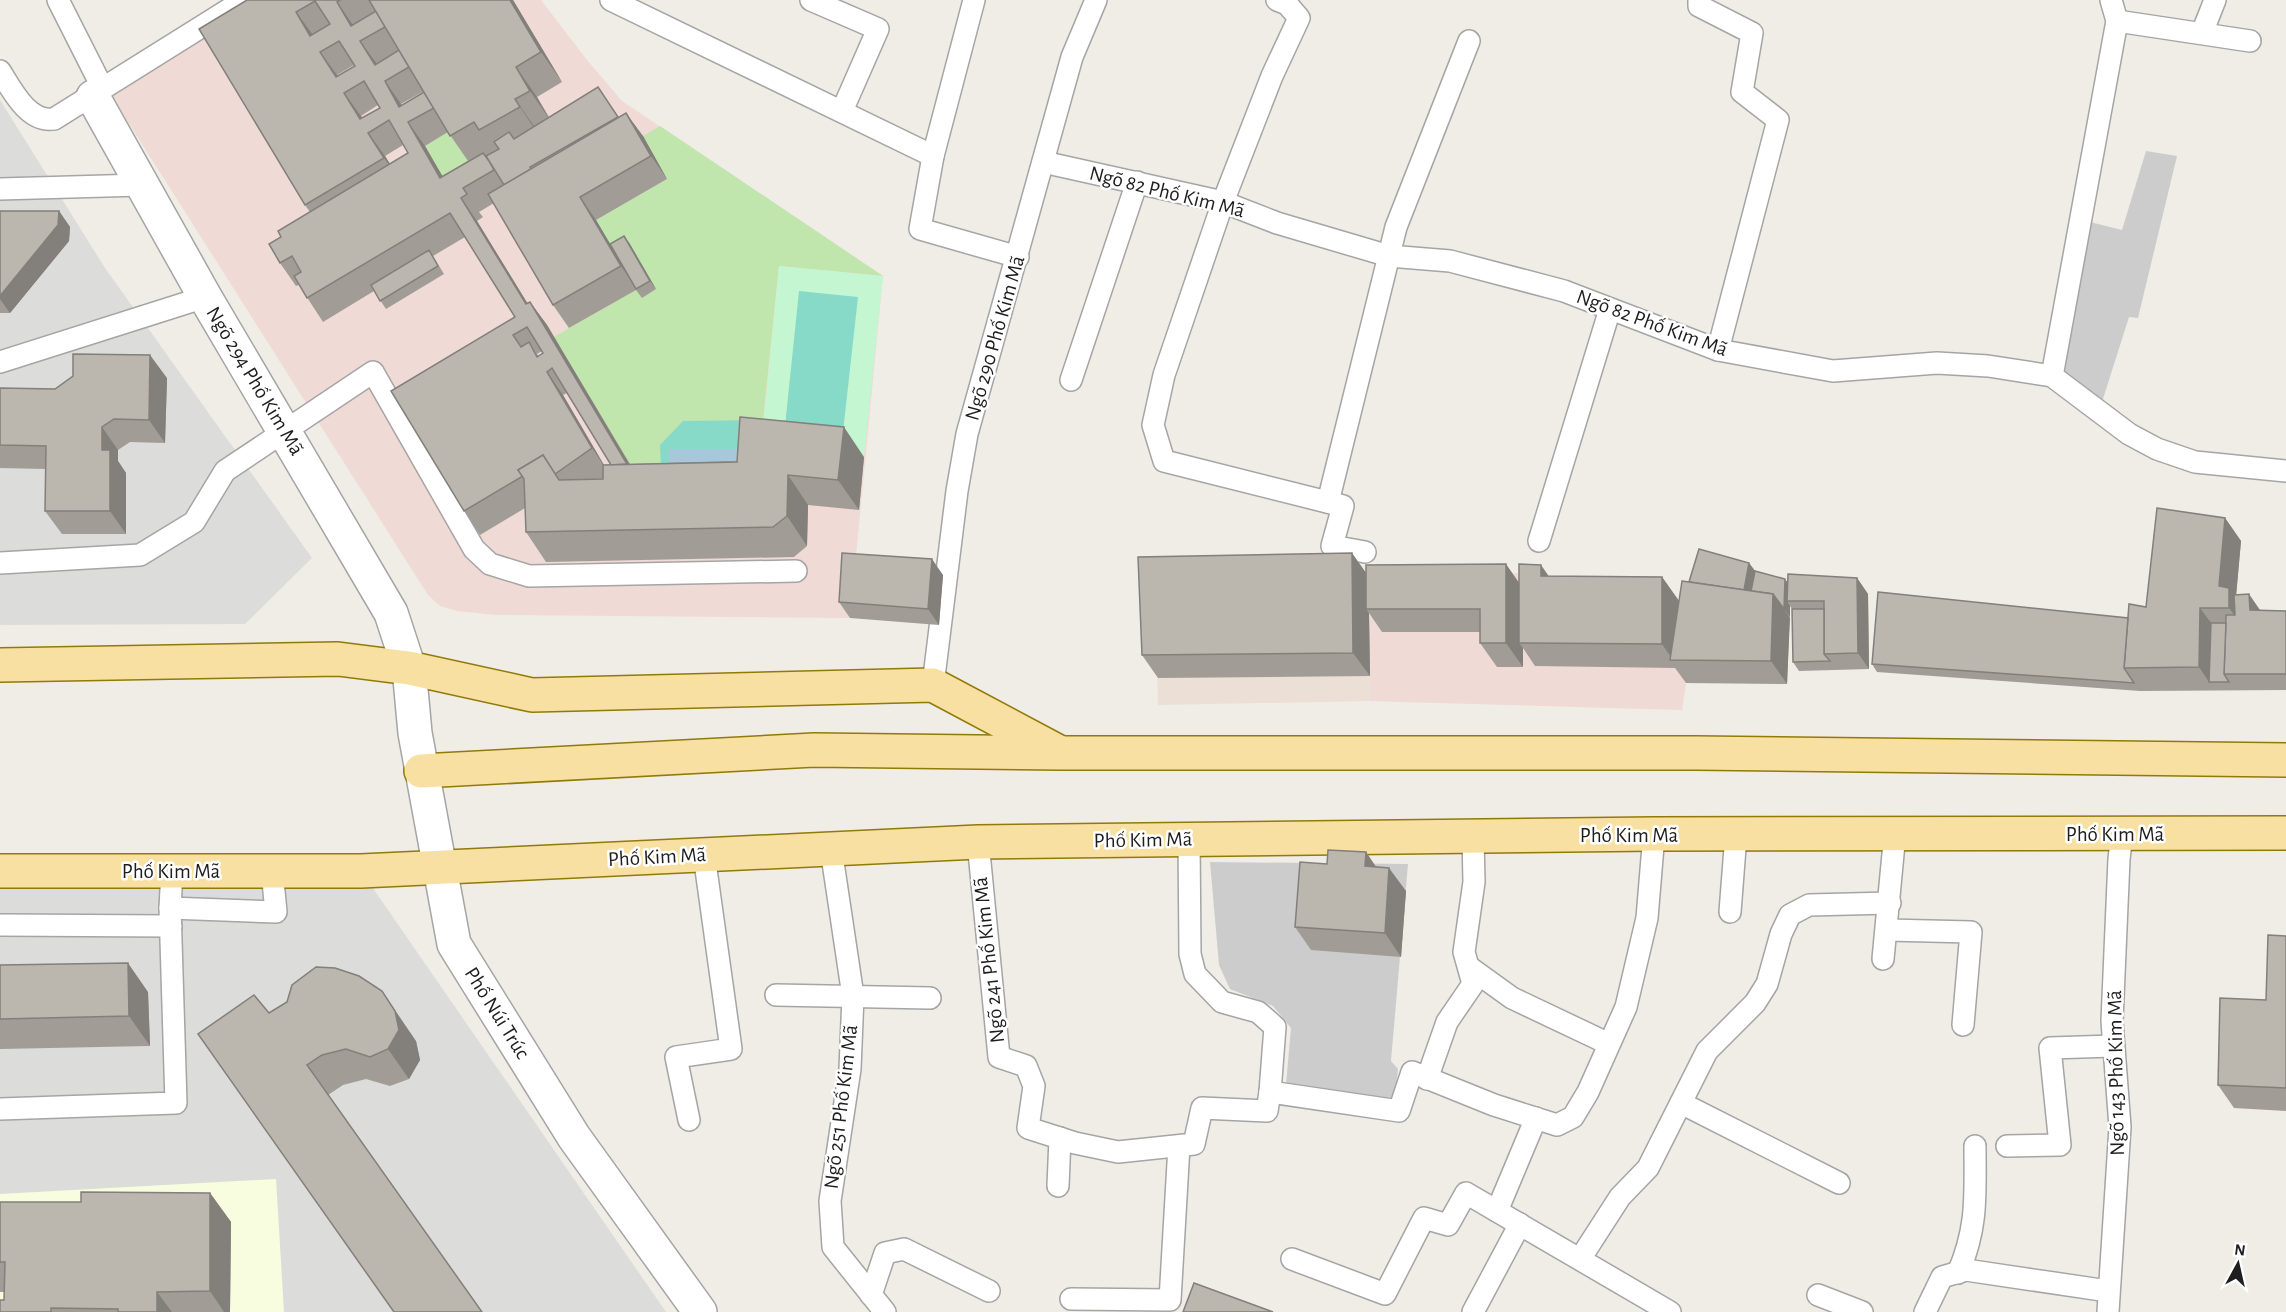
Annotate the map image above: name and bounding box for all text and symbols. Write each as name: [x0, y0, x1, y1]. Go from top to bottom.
street label: Ngõ 82 Phố Kim Mã: [1087, 163, 1247, 222]
street label: Ngõ 290 Phố Kim Mã: [961, 253, 1029, 423]
street label: Ngõ 82 Phố Kim Mã: [1574, 286, 1731, 360]
street label: Ngõ 294 Phố Kim Mã: [202, 303, 308, 459]
street label: Phố Kim Mã: [2066, 824, 2165, 845]
street label: Phố Kim Mã: [1580, 825, 1679, 846]
street label: Phố Kim Mã: [1094, 829, 1193, 851]
street label: Phố Kim Mã: [607, 844, 707, 870]
street label: Phố Kim Mã: [122, 861, 221, 882]
street label: Ngõ 241 Phố Kim Mã: [970, 876, 1008, 1044]
street label: Phố Núi Trúc: [461, 964, 533, 1062]
street label: Ngõ 143 Phố Kim Mã: [2104, 990, 2128, 1156]
street label: Ngõ 251 Phố Kim Mã: [821, 1023, 862, 1190]
north arrow: [2208, 1234, 2268, 1294]
text: N: [2233, 1241, 2247, 1259]

